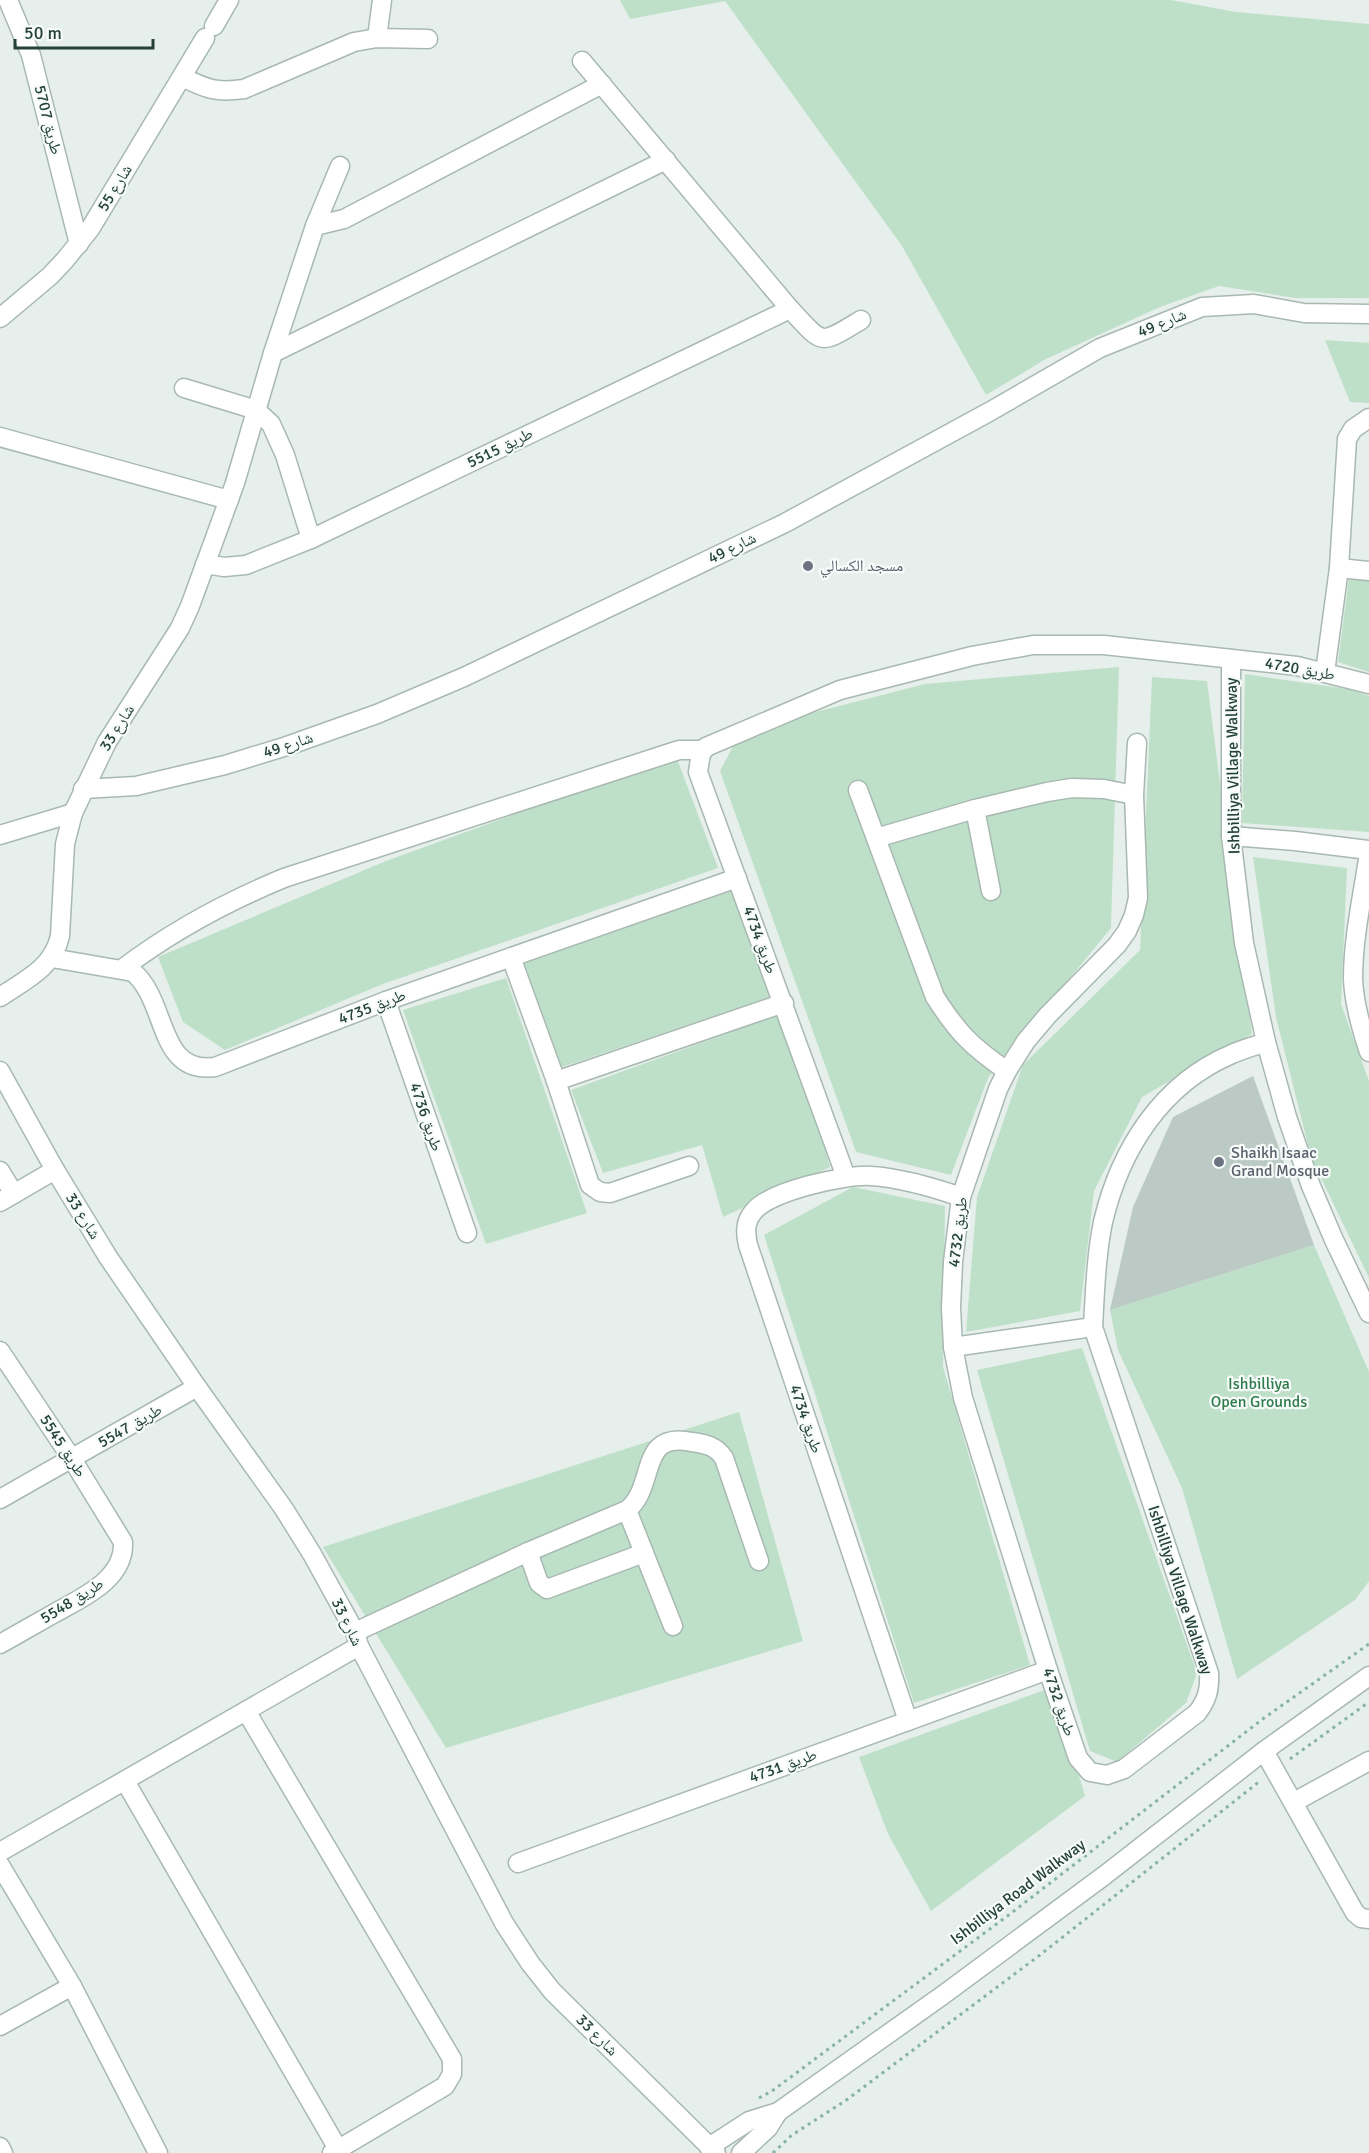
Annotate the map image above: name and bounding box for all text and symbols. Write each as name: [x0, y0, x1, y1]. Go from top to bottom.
scale bar: [15, 12, 153, 50]
text: 50 m: [24, 22, 62, 44]
street label: طريق 5707: [30, 83, 66, 157]
street label: شارع 55: [93, 161, 137, 215]
street label: شارع 49: [1135, 304, 1189, 342]
street label: طريق 5515: [464, 423, 536, 473]
street label: شارع 49: [705, 528, 759, 568]
place label: مسجد الكسالي: [820, 556, 903, 578]
marker: مسجد الكسالي: [801, 559, 815, 573]
street label: طريق 4720: [1263, 653, 1337, 685]
street label: Ishbilliya Village Walkway: [1221, 677, 1245, 855]
street label: شارع 33: [95, 701, 139, 755]
street label: شارع 49: [261, 728, 315, 762]
street label: طريق 4734: [738, 903, 782, 977]
street label: طريق 4735: [335, 985, 409, 1029]
street label: طريق 4736: [405, 1080, 447, 1154]
place label: Shaikh Isaac Grand Mosque: [1231, 1143, 1329, 1181]
marker: Shaikh Isaac Grand Mosque: [1212, 1155, 1226, 1169]
street label: شارع 33: [61, 1189, 105, 1243]
street label: طريق 4732: [944, 1196, 972, 1268]
park label: Ishbilliya Open Grounds: [1211, 1374, 1307, 1412]
street label: طريق 4734: [785, 1382, 827, 1456]
street label: طريق 5547: [94, 1400, 166, 1452]
street label: طريق 5545: [35, 1411, 91, 1481]
street label: Ishbilliya Village Walkway: [1143, 1503, 1217, 1678]
street label: طريق 5548: [37, 1574, 107, 1628]
street label: شارع 33: [327, 1595, 367, 1649]
street label: طريق 4732: [1038, 1665, 1080, 1739]
street label: طريق 4731: [746, 1744, 820, 1788]
street label: Ishbilliya Road Walkway: [947, 1834, 1090, 1949]
street label: شارع 33: [572, 2010, 622, 2060]

